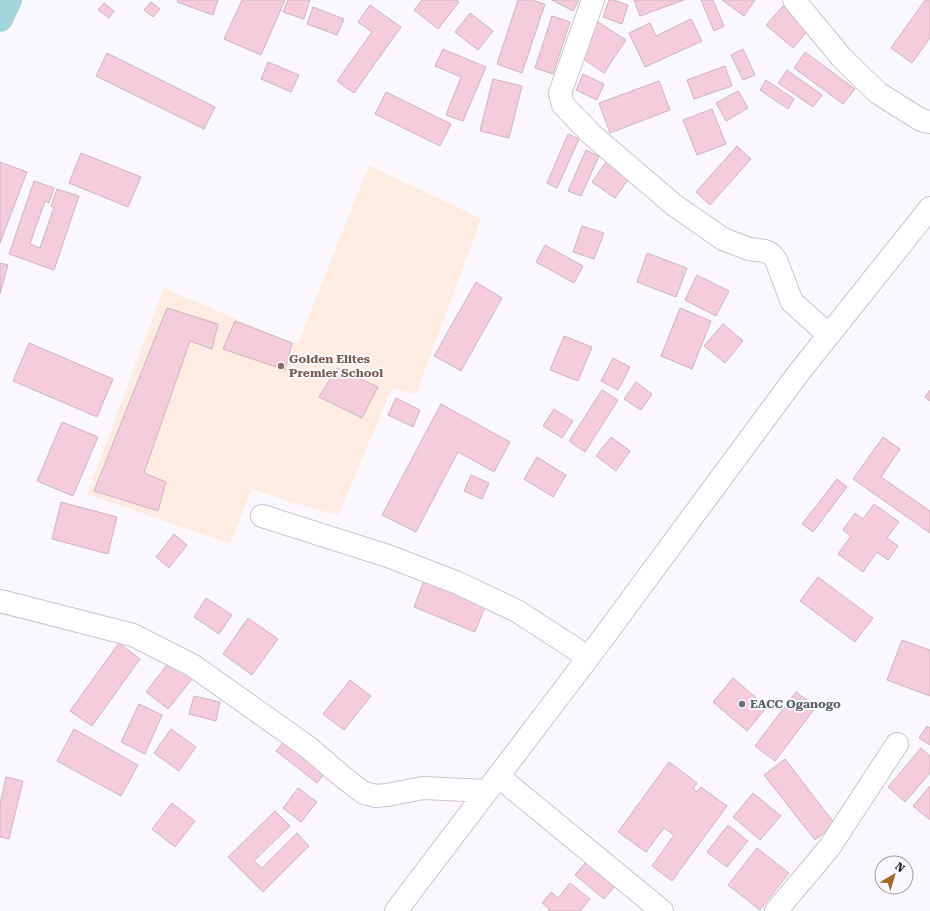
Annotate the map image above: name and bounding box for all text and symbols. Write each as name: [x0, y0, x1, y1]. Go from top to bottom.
place label: Golden Elites Premier School: [289, 352, 383, 380]
marker: Golden Elites Premier School: [276, 361, 286, 371]
place label: EACC Oganogo: [750, 697, 841, 711]
marker: EACC Oganogo: [737, 699, 747, 709]
north arrow: [874, 855, 914, 895]
text: N: [893, 860, 908, 876]

